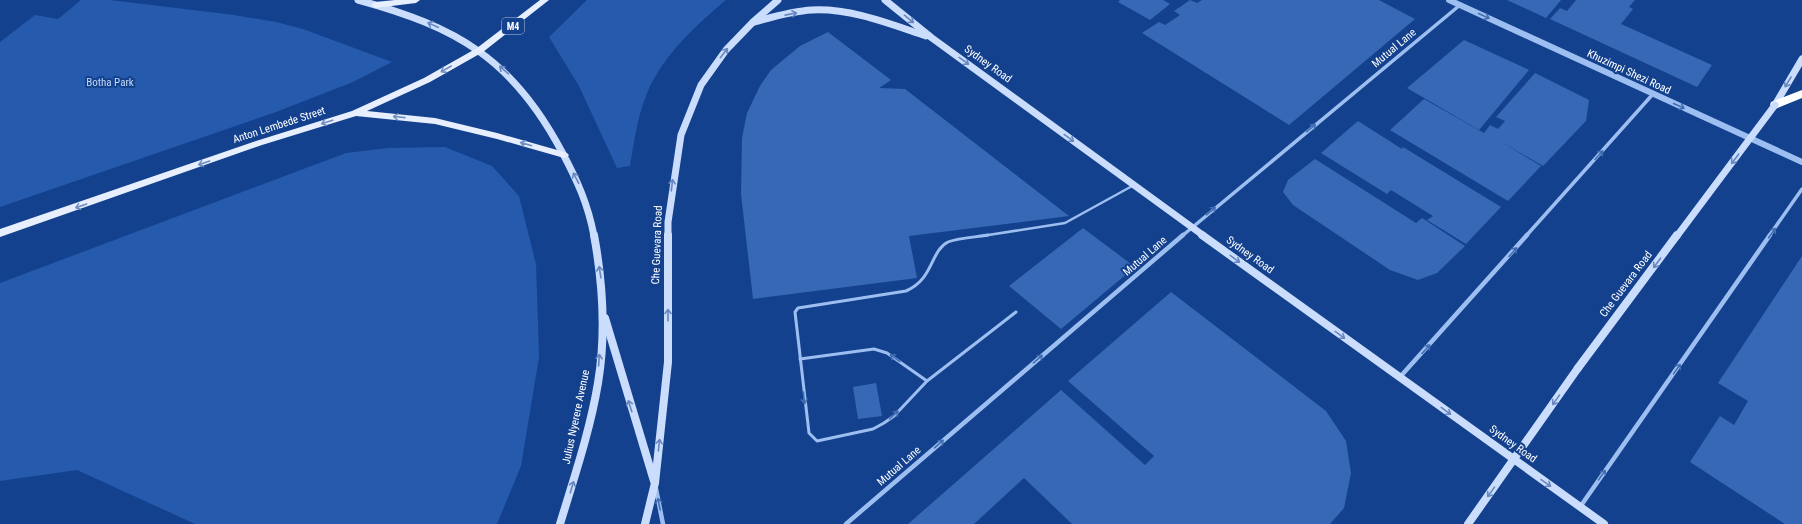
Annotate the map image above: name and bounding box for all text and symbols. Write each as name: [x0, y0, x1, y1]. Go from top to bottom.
one-way arrow: [784, 9, 797, 17]
one-way arrow: [1478, 13, 1490, 20]
one-way arrow: [903, 15, 914, 23]
road number: M4: [502, 18, 524, 34]
one-way arrow: [427, 21, 439, 28]
street label: Mutual Lane: [1369, 26, 1419, 70]
street label: Sydney Road: [962, 42, 1014, 86]
street label: Khuzimpi Shezi Road: [1585, 47, 1673, 97]
one-way arrow: [720, 48, 729, 59]
one-way arrow: [958, 57, 969, 65]
one-way arrow: [440, 66, 452, 74]
one-way arrow: [499, 66, 509, 75]
park label: Botha Park: [86, 76, 134, 89]
one-way arrow: [1784, 76, 1792, 88]
one-way arrow: [1672, 103, 1684, 110]
street label: Anton Lembede Street: [231, 104, 327, 146]
one-way arrow: [393, 113, 406, 121]
one-way arrow: [322, 118, 334, 126]
one-way arrow: [1306, 124, 1317, 133]
one-way arrow: [1063, 134, 1074, 142]
one-way arrow: [520, 140, 533, 147]
one-way arrow: [1594, 150, 1604, 160]
one-way arrow: [1730, 153, 1739, 164]
one-way arrow: [198, 159, 210, 167]
one-way arrow: [571, 172, 579, 184]
one-way arrow: [669, 179, 676, 192]
one-way arrow: [76, 202, 88, 210]
street label: Che Guevara Road: [649, 205, 665, 285]
one-way arrow: [1206, 207, 1217, 216]
one-way arrow: [1768, 228, 1776, 239]
street label: Sydney Road: [1224, 233, 1276, 277]
street label: Mutual Lane: [1121, 234, 1169, 278]
one-way arrow: [1508, 247, 1517, 257]
street label: Che Guevara Road: [1597, 249, 1655, 319]
one-way arrow: [1229, 255, 1240, 263]
one-way arrow: [1652, 257, 1661, 268]
one-way arrow: [596, 266, 604, 279]
one-way arrow: [664, 309, 672, 322]
one-way arrow: [1335, 331, 1346, 339]
one-way arrow: [1421, 344, 1431, 354]
one-way arrow: [596, 354, 603, 367]
one-way arrow: [890, 354, 901, 362]
one-way arrow: [1033, 355, 1043, 364]
one-way arrow: [1673, 363, 1681, 374]
street label: Julius Nyerere Avenue: [560, 369, 592, 465]
one-way arrow: [800, 391, 808, 404]
one-way arrow: [1552, 394, 1560, 405]
one-way arrow: [626, 400, 633, 413]
one-way arrow: [1440, 407, 1451, 415]
one-way arrow: [889, 411, 900, 420]
street label: Sydney Road: [1487, 422, 1539, 466]
one-way arrow: [655, 439, 663, 452]
one-way arrow: [934, 440, 944, 449]
street label: Mutual Lane: [875, 444, 923, 488]
one-way arrow: [1598, 470, 1606, 481]
one-way arrow: [1540, 479, 1551, 487]
one-way arrow: [569, 480, 576, 493]
one-way arrow: [1487, 486, 1495, 497]
one-way arrow: [655, 498, 663, 511]

